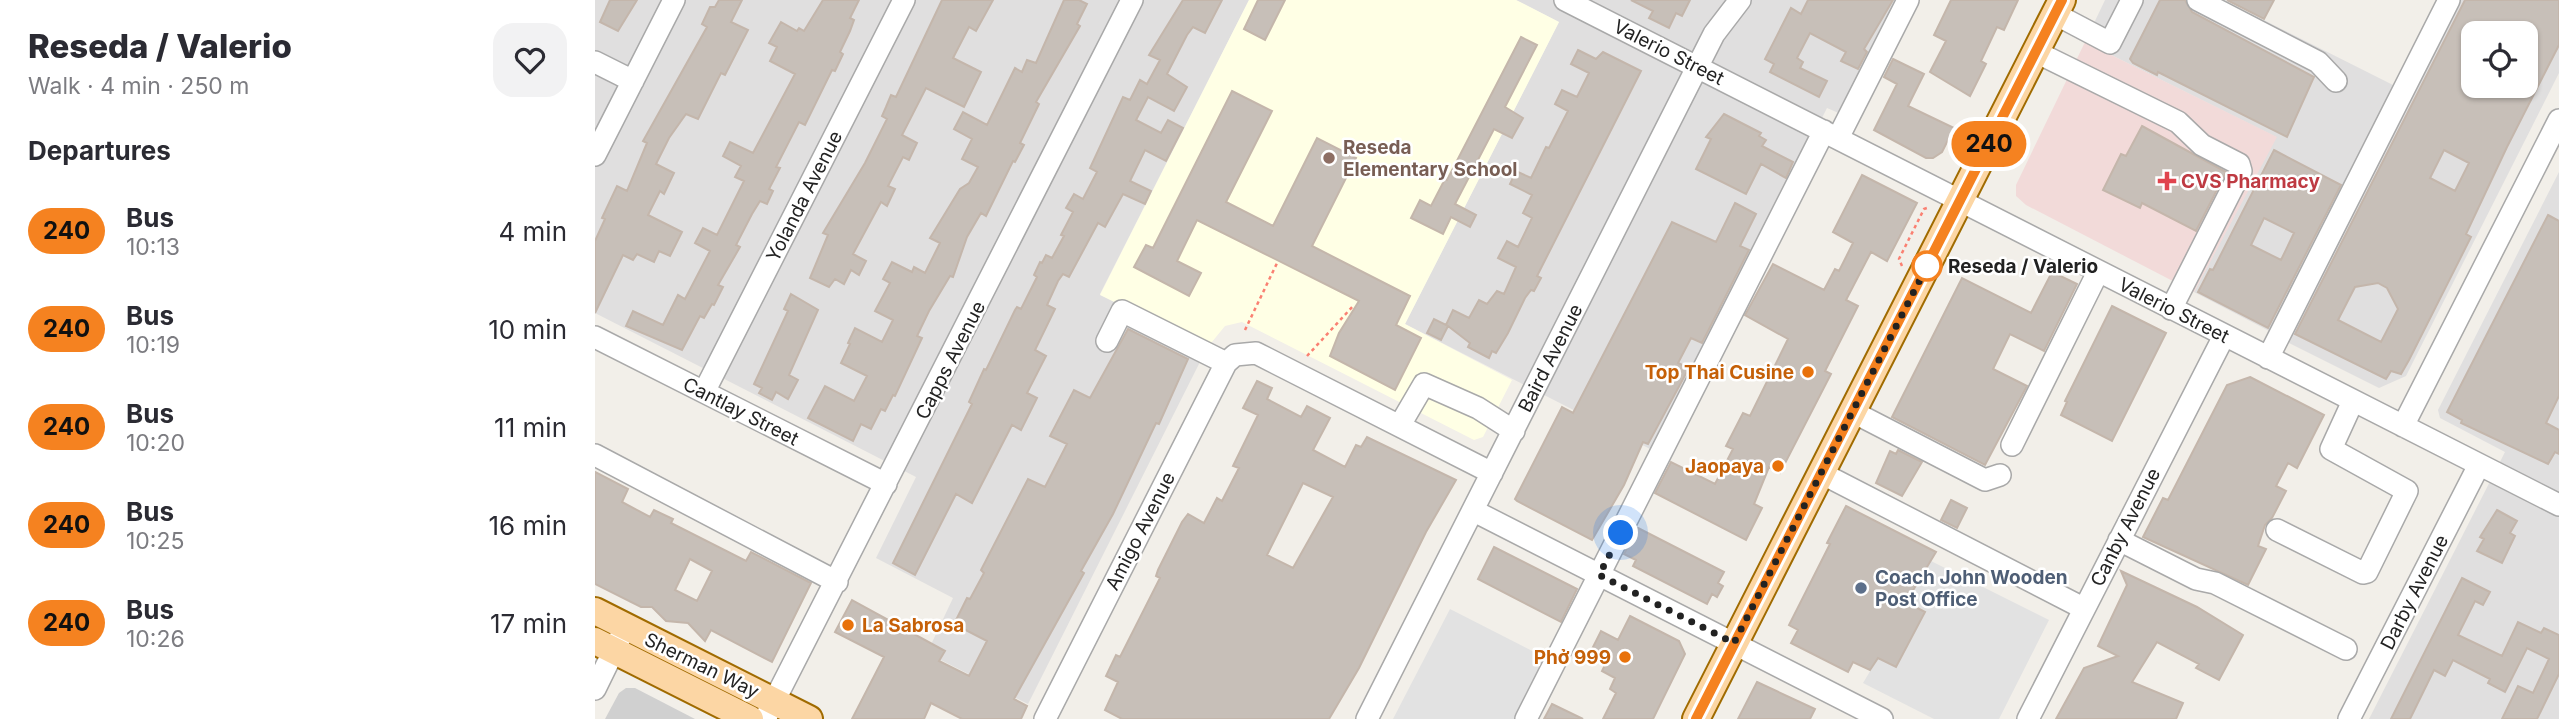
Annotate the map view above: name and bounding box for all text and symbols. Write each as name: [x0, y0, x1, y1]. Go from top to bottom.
street label: Valerio Street: [1610, 15, 1728, 90]
map controls: [2461, 21, 2538, 98]
button: locate: [2461, 21, 2538, 98]
button: heart: [493, 23, 567, 97]
text: Reseda / Valerio: [28, 26, 292, 66]
text: Walk · 4 min · 250 m: [28, 72, 250, 100]
line badge: 240: [1949, 121, 2029, 167]
street label: Yolanda Avenue: [762, 127, 847, 265]
text: 240: [1965, 129, 2013, 158]
text: Departures: [28, 135, 171, 166]
place label: Reseda Elementary School: [1343, 136, 1517, 181]
marker: Reseda Elementary School: [1321, 150, 1337, 166]
place label: CVS Pharmacy: [2181, 170, 2320, 193]
marker: CVS Pharmacy: [2159, 173, 2175, 189]
text: Bus: [126, 202, 174, 233]
text: 240: [43, 216, 90, 245]
text: 4 min: [498, 216, 567, 247]
text: 10:13: [126, 233, 180, 261]
marker: Reseda / Valerio: [1912, 251, 1942, 281]
place label: Reseda / Valerio: [1948, 255, 2098, 278]
street label: Valerio Street: [2115, 273, 2233, 348]
street label: Capps Avenue: [911, 297, 990, 423]
text: Bus: [126, 300, 174, 331]
street label: Baird Avenue: [1513, 300, 1588, 416]
text: 240: [43, 314, 90, 343]
text: 10 min: [488, 314, 567, 345]
text: 10:19: [126, 331, 180, 359]
place label: Top Thai Cusine: [1645, 361, 1794, 384]
marker: Top Thai Cusine: [1800, 364, 1816, 380]
street label: Cantlay Street: [679, 372, 802, 450]
text: Bus: [126, 398, 174, 429]
text: 240: [43, 412, 90, 441]
text: 11 min: [494, 412, 567, 443]
text: 10:20: [126, 429, 185, 457]
place label: Jaopaya: [1685, 455, 1764, 478]
marker: Jaopaya: [1770, 458, 1786, 474]
street label: Canby Avenue: [2086, 464, 2165, 590]
street label: Amigo Avenue: [1101, 468, 1180, 594]
text: Bus: [126, 496, 174, 527]
text: 240: [43, 510, 90, 539]
text: 16 min: [489, 510, 567, 541]
your location: [1603, 515, 1638, 550]
text: 10:25: [126, 527, 185, 555]
street label: Darby Avenue: [2376, 531, 2453, 654]
place label: Coach John Wooden Post Office: [1875, 566, 2068, 611]
marker: Coach John Wooden Post Office: [1853, 580, 1869, 596]
text: Bus: [126, 594, 174, 625]
text: 240: [43, 608, 90, 637]
text: 17 min: [490, 608, 567, 639]
place label: La Sabrosa: [862, 614, 964, 637]
marker: La Sabrosa: [840, 617, 856, 633]
text: 10:26: [126, 625, 185, 653]
street label: Sherman Way: [641, 628, 763, 703]
place label: Phở 999: [1534, 646, 1611, 669]
marker: Phở 999: [1617, 649, 1633, 665]

